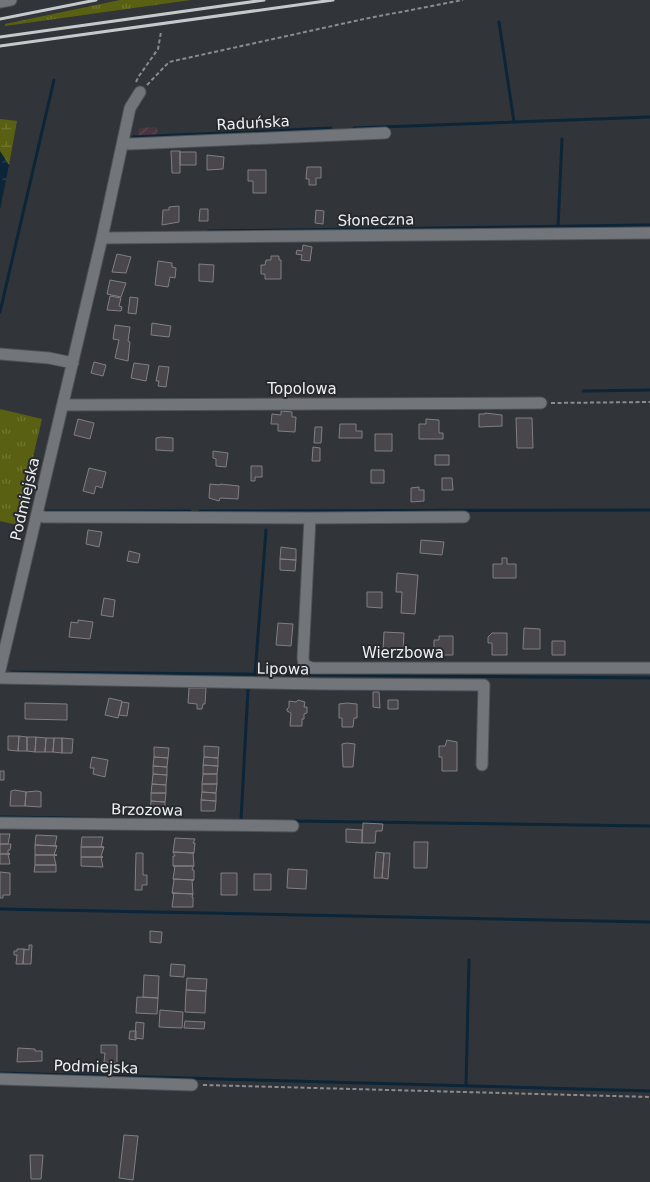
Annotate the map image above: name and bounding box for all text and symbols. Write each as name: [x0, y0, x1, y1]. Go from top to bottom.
street label: Raduńska: [216, 112, 290, 134]
street label: Słoneczna: [338, 210, 414, 230]
street label: Topolowa: [266, 380, 337, 398]
street label: Podmiejska: [7, 456, 43, 542]
street label: Wierzbowa: [362, 644, 444, 662]
street label: Lipowa: [257, 660, 309, 678]
street label: Brzozowa: [111, 800, 183, 820]
street label: Podmiejska: [53, 1057, 139, 1077]

